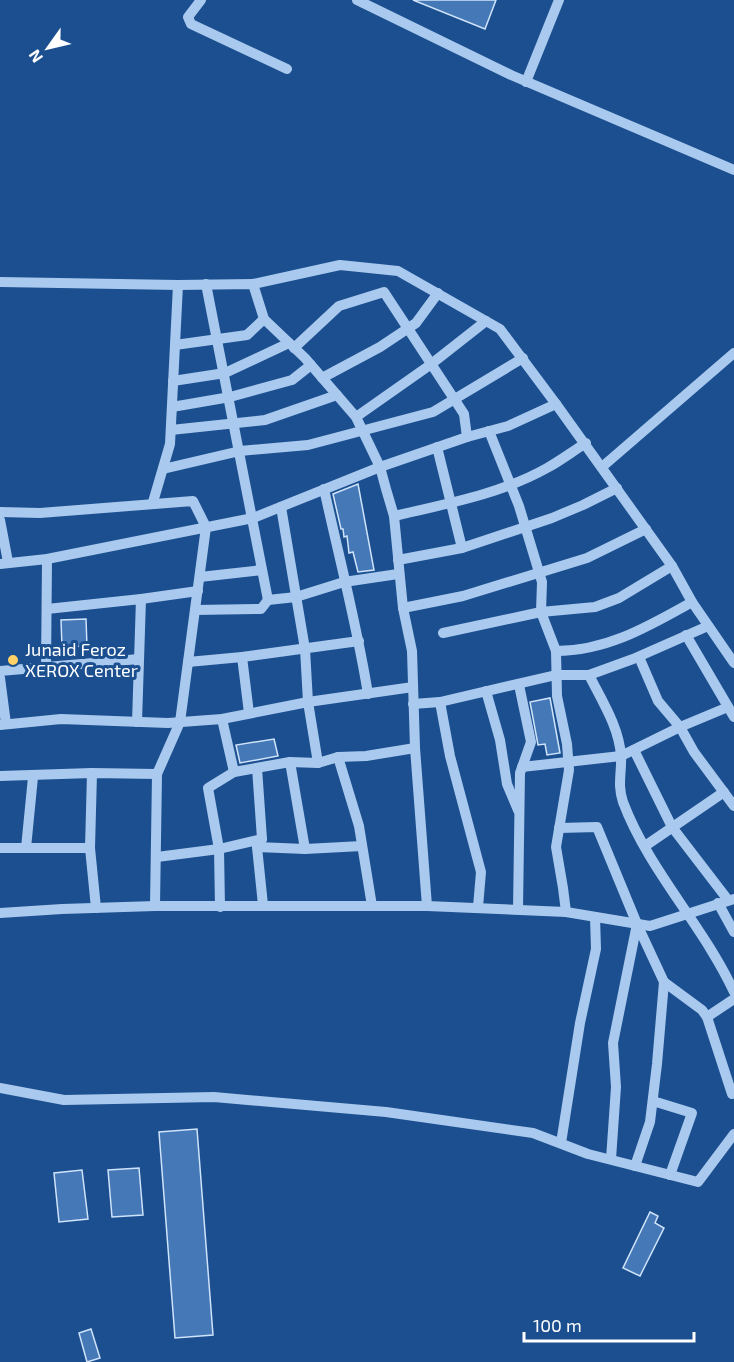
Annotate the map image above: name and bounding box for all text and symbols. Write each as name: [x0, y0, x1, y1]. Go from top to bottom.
north arrow: [18, 18, 78, 78]
text: N: [24, 47, 46, 67]
place label: Junaid Feroz XEROX Center: [25, 638, 138, 681]
marker: Junaid Feroz XEROX Center: [6, 653, 20, 667]
scale bar: [524, 1305, 694, 1343]
text: 100 m: [533, 1314, 582, 1336]

